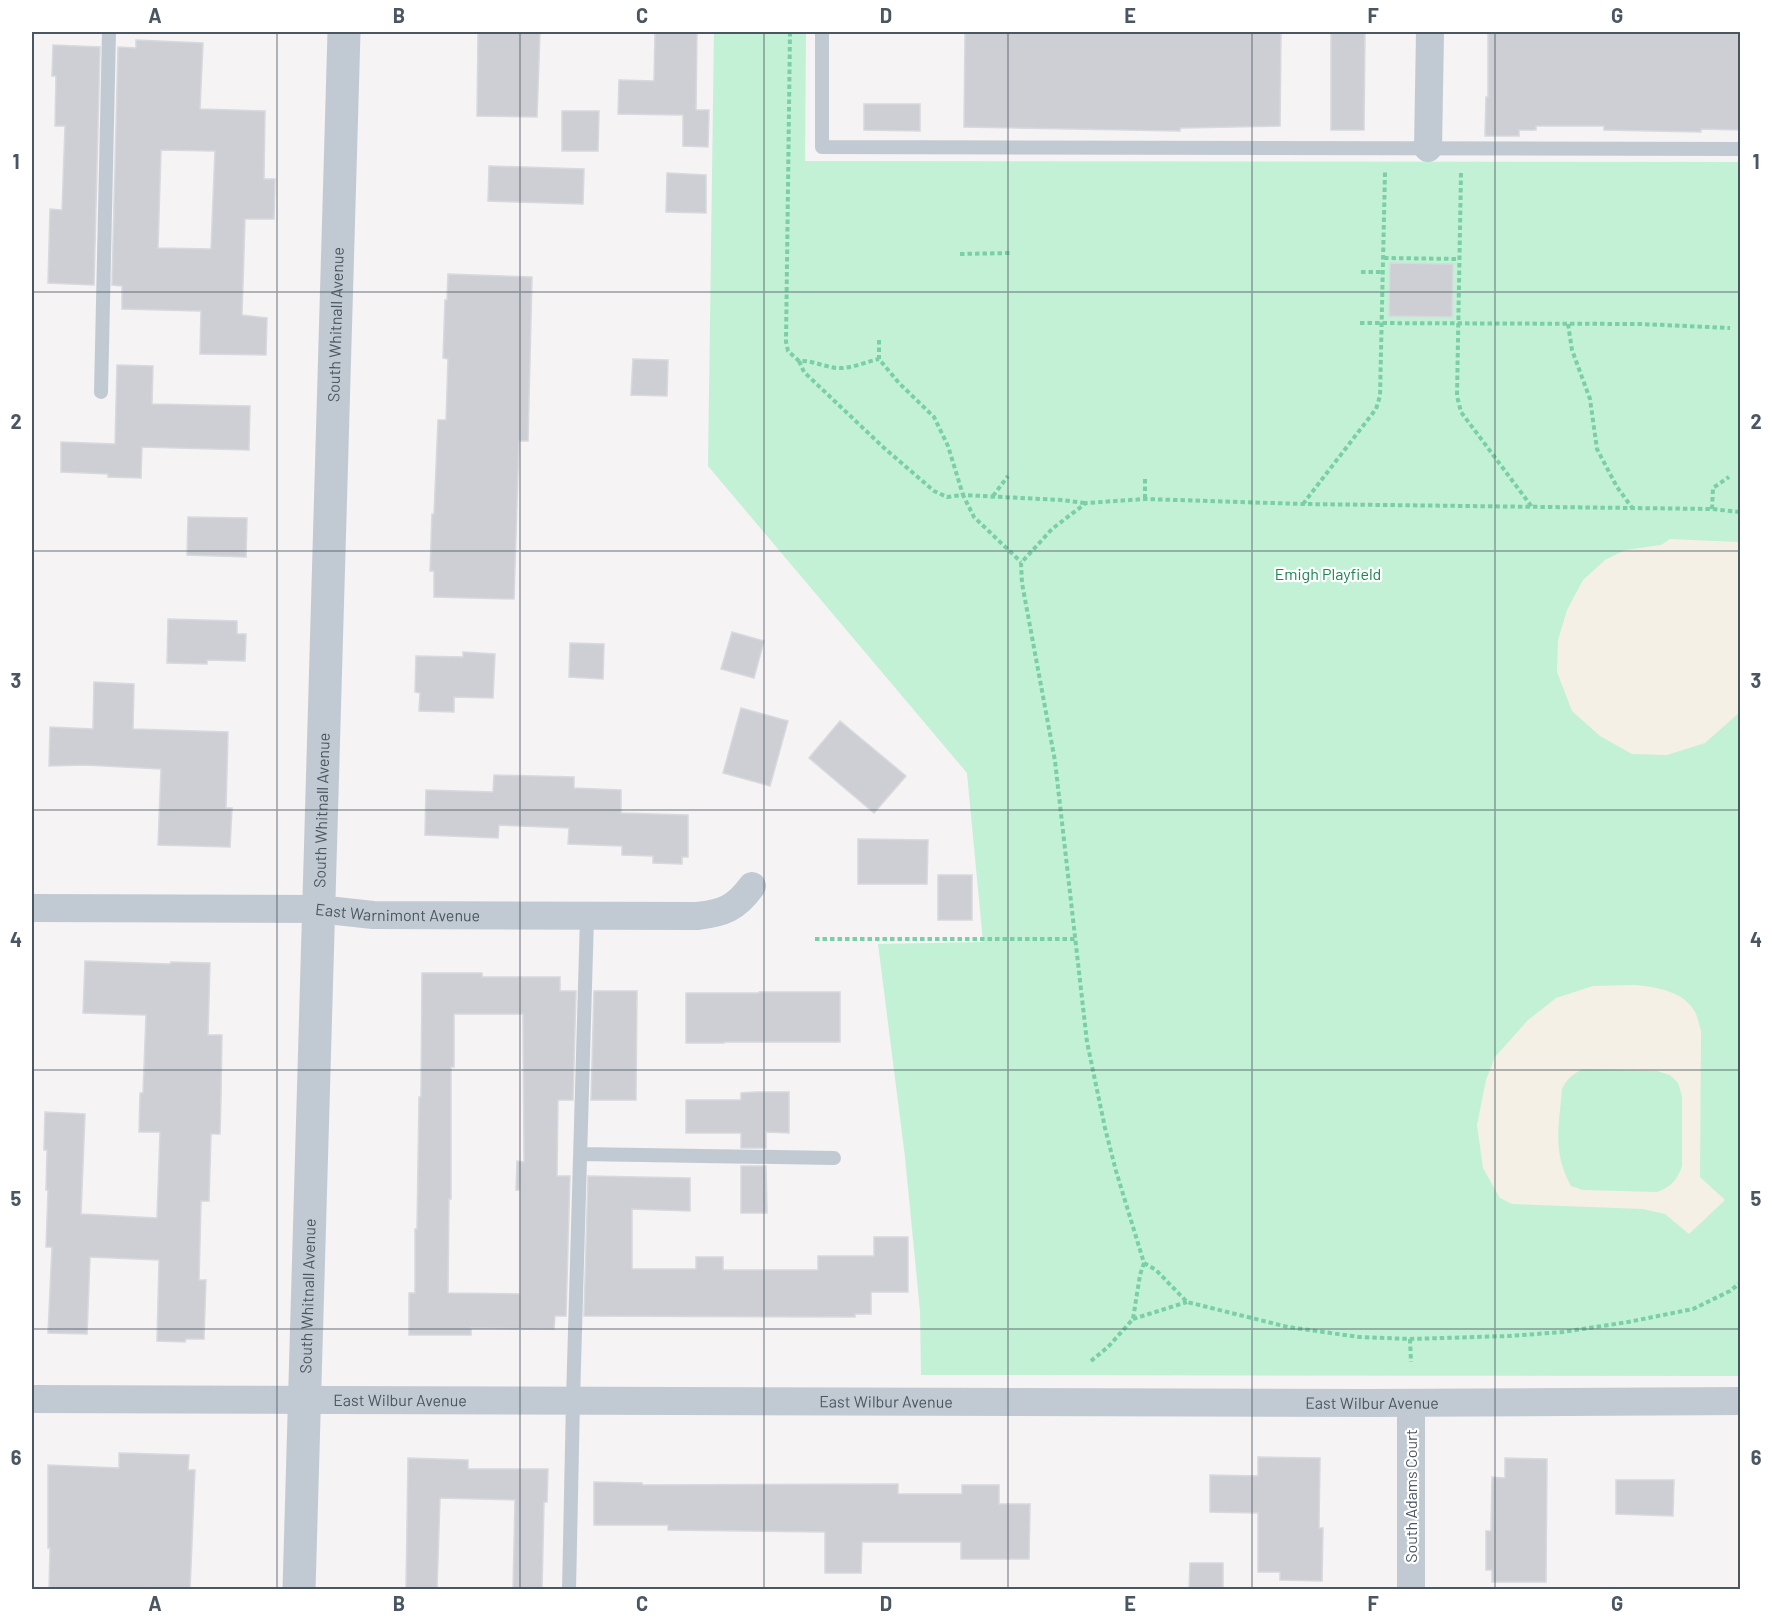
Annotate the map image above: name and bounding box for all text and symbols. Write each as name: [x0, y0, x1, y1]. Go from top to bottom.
text: A: [148, 3, 162, 27]
text: B: [393, 3, 405, 27]
text: C: [636, 3, 648, 27]
text: D: [880, 3, 892, 27]
text: E: [1124, 3, 1136, 27]
text: F: [1367, 3, 1379, 27]
text: G: [1611, 3, 1623, 27]
text: 1: [12, 149, 20, 173]
text: 1: [1752, 149, 1760, 173]
street label: South Whitnall Avenue: [323, 247, 347, 402]
text: 2: [10, 409, 22, 433]
text: 2: [1750, 409, 1762, 433]
park label: Emigh Playfield: [1275, 564, 1381, 583]
text: 3: [11, 668, 21, 692]
text: 3: [1751, 668, 1761, 692]
street label: South Whitnall Avenue: [309, 732, 333, 888]
street label: East Warnimont Avenue: [315, 899, 480, 924]
text: 4: [10, 927, 22, 951]
text: 4: [1750, 927, 1762, 951]
text: 5: [11, 1186, 22, 1210]
text: 5: [1751, 1186, 1762, 1210]
street label: South Whitnall Avenue: [295, 1218, 319, 1374]
street label: East Wilbur Avenue: [333, 1390, 467, 1409]
street label: East Wilbur Avenue: [819, 1391, 953, 1411]
street label: East Wilbur Avenue: [1305, 1393, 1439, 1412]
street label: South Adams Court: [1401, 1429, 1420, 1563]
text: 6: [11, 1445, 22, 1469]
text: 6: [1751, 1445, 1762, 1469]
text: A: [148, 1591, 162, 1615]
text: B: [393, 1591, 405, 1615]
text: C: [636, 1591, 648, 1615]
text: D: [880, 1591, 892, 1615]
text: E: [1124, 1591, 1136, 1615]
text: F: [1367, 1591, 1379, 1615]
text: G: [1611, 1591, 1623, 1615]

